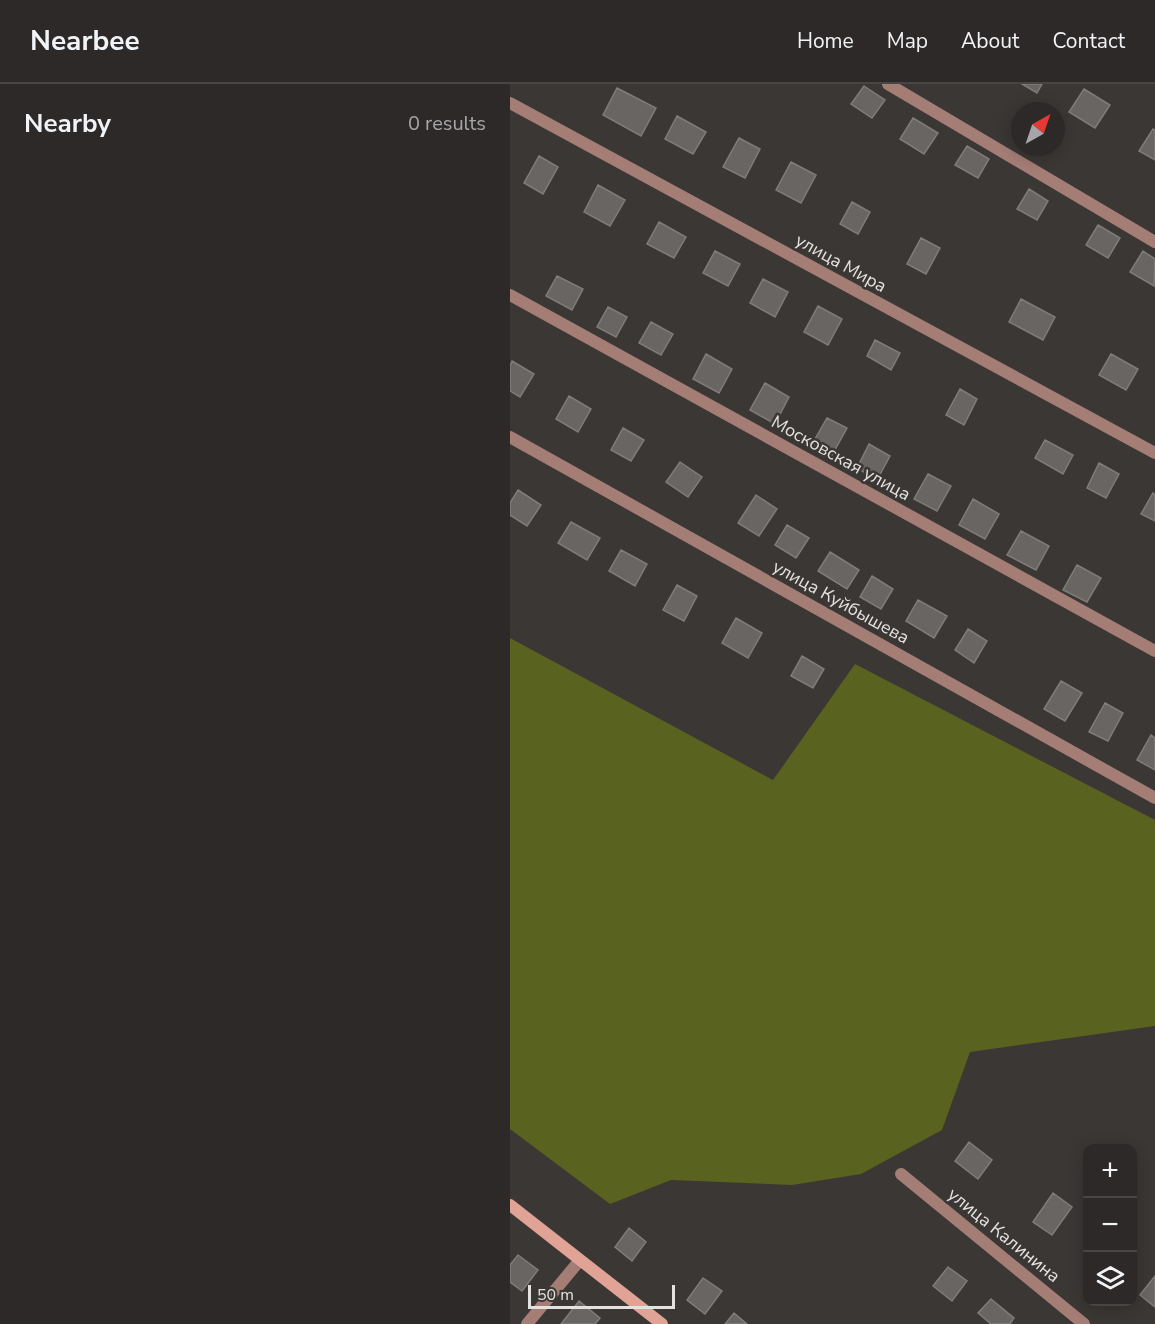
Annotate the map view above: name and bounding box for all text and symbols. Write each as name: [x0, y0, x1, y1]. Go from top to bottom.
text: Nearbee: [30, 22, 140, 60]
text: Home: [797, 27, 854, 55]
text: Map: [887, 27, 928, 55]
text: About: [961, 27, 1019, 55]
text: Contact: [1052, 27, 1125, 55]
north arrow: [1011, 102, 1065, 156]
text: Nearby: [24, 106, 111, 141]
text: 0 results: [408, 110, 486, 137]
street label: улица Мира: [791, 228, 891, 298]
street label: Московская улица: [767, 410, 915, 506]
street label: улица Куйбышева: [768, 554, 914, 650]
map controls: [1083, 1144, 1137, 1306]
button: +: [1083, 1144, 1137, 1198]
street label: улица Калинина: [943, 1182, 1065, 1288]
button: −: [1083, 1198, 1137, 1252]
button: layers: [1083, 1252, 1137, 1306]
scale bar: [528, 1282, 675, 1310]
text: 50 m: [537, 1284, 574, 1306]

